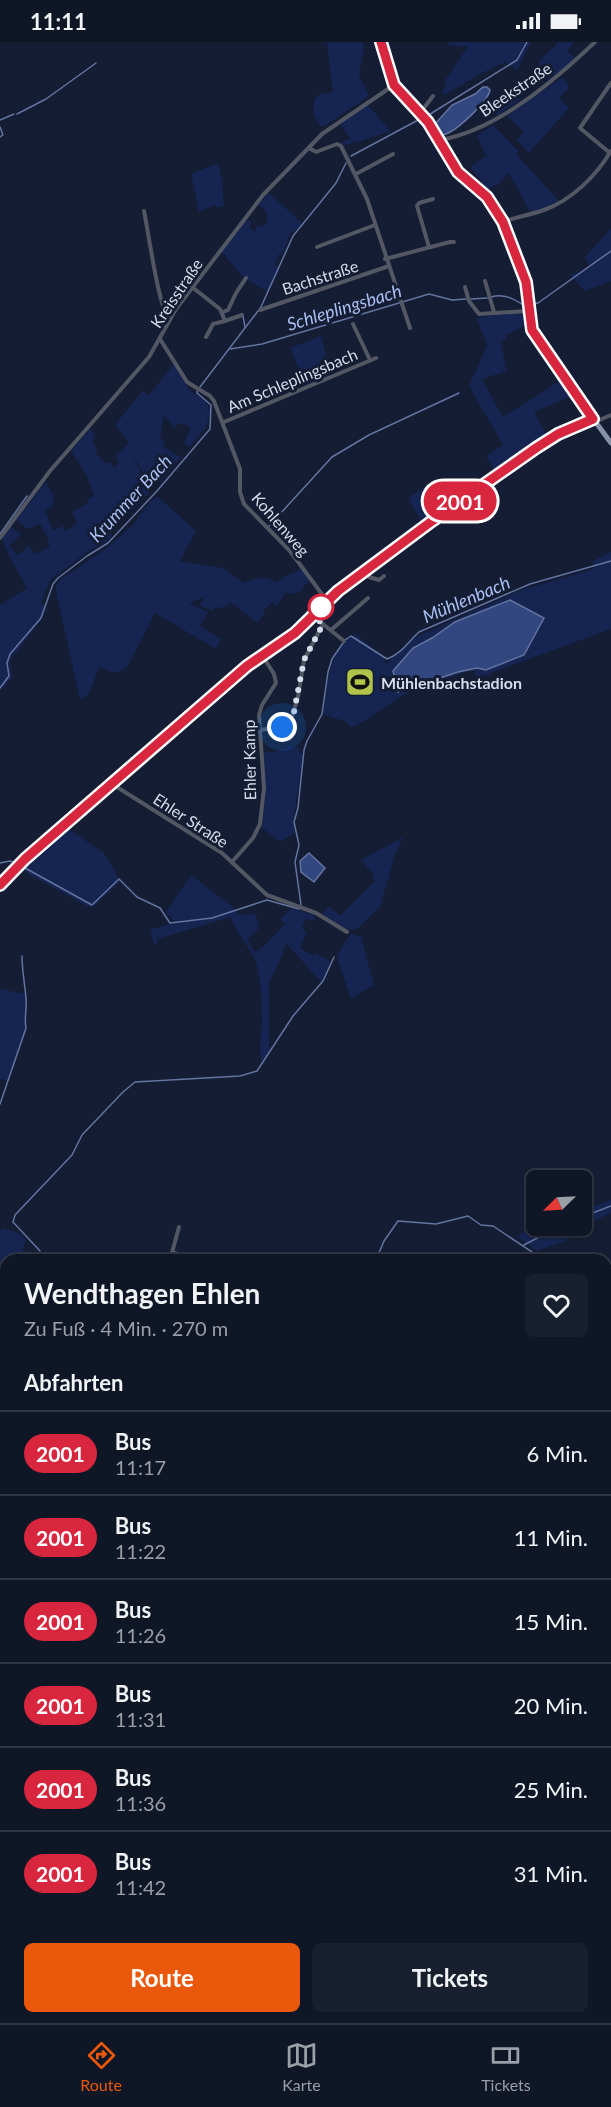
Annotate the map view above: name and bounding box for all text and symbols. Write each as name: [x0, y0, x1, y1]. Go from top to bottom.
text: 11:11: [30, 8, 87, 35]
street label: Bleekstraße: [475, 58, 555, 120]
street label: Kreisstraße: [146, 255, 206, 331]
street label: Bachstraße: [280, 256, 360, 298]
water label: Schleplingsbach: [284, 279, 404, 335]
street label: Am Schleplingsbach: [224, 344, 360, 416]
water label: Krummer Bach: [84, 450, 176, 546]
line badge: 2001: [418, 482, 502, 520]
street label: Kohlenweg: [248, 488, 314, 560]
text: 2001: [436, 489, 484, 514]
water label: Mühlenbach: [419, 571, 513, 627]
unlabelled marker: [308, 594, 334, 620]
sports icon: Mühlenbachstadion: [344, 666, 376, 698]
place label: Mühlenbachstadion: [381, 673, 522, 692]
your location: [267, 712, 297, 742]
street label: Ehler Kamp: [239, 720, 259, 800]
street label: Ehler Straße: [150, 789, 232, 851]
north arrow: [526, 1170, 592, 1236]
map controls: [526, 1170, 592, 1236]
button: heart: [525, 1274, 588, 1337]
text: Wendthagen Ehlen: [24, 1276, 260, 1310]
text: Zu Fuß · 4 Min. · 270 m: [24, 1316, 228, 1340]
text: Abfahrten: [24, 1369, 123, 1396]
text: Bus: [115, 1428, 151, 1455]
text: 6 Min.: [527, 1440, 588, 1467]
text: 2001: [36, 1441, 85, 1466]
text: 11:17: [115, 1455, 166, 1479]
text: Bus: [115, 1512, 151, 1539]
text: 11 Min.: [514, 1524, 588, 1551]
text: 2001: [36, 1525, 85, 1550]
text: 11:22: [115, 1539, 166, 1563]
text: Bus: [115, 1596, 151, 1623]
text: 15 Min.: [514, 1608, 588, 1635]
text: 2001: [36, 1609, 85, 1634]
text: 11:26: [115, 1623, 166, 1647]
text: Bus: [115, 1680, 151, 1707]
text: 20 Min.: [514, 1692, 588, 1719]
text: 2001: [36, 1693, 85, 1718]
text: 11:31: [115, 1707, 166, 1731]
text: Bus: [115, 1764, 151, 1791]
text: 25 Min.: [514, 1776, 588, 1803]
text: 2001: [36, 1777, 85, 1802]
text: 11:36: [115, 1791, 166, 1815]
text: Bus: [115, 1848, 151, 1875]
text: 31 Min.: [514, 1860, 588, 1887]
text: 2001: [36, 1861, 85, 1886]
text: 11:42: [115, 1875, 166, 1899]
button: Route: [24, 1943, 300, 2012]
button: Tickets: [312, 1943, 588, 2012]
tab: Route: [80, 2039, 122, 2094]
tab: Karte: [282, 2039, 321, 2094]
tab: Tickets: [481, 2039, 531, 2094]

